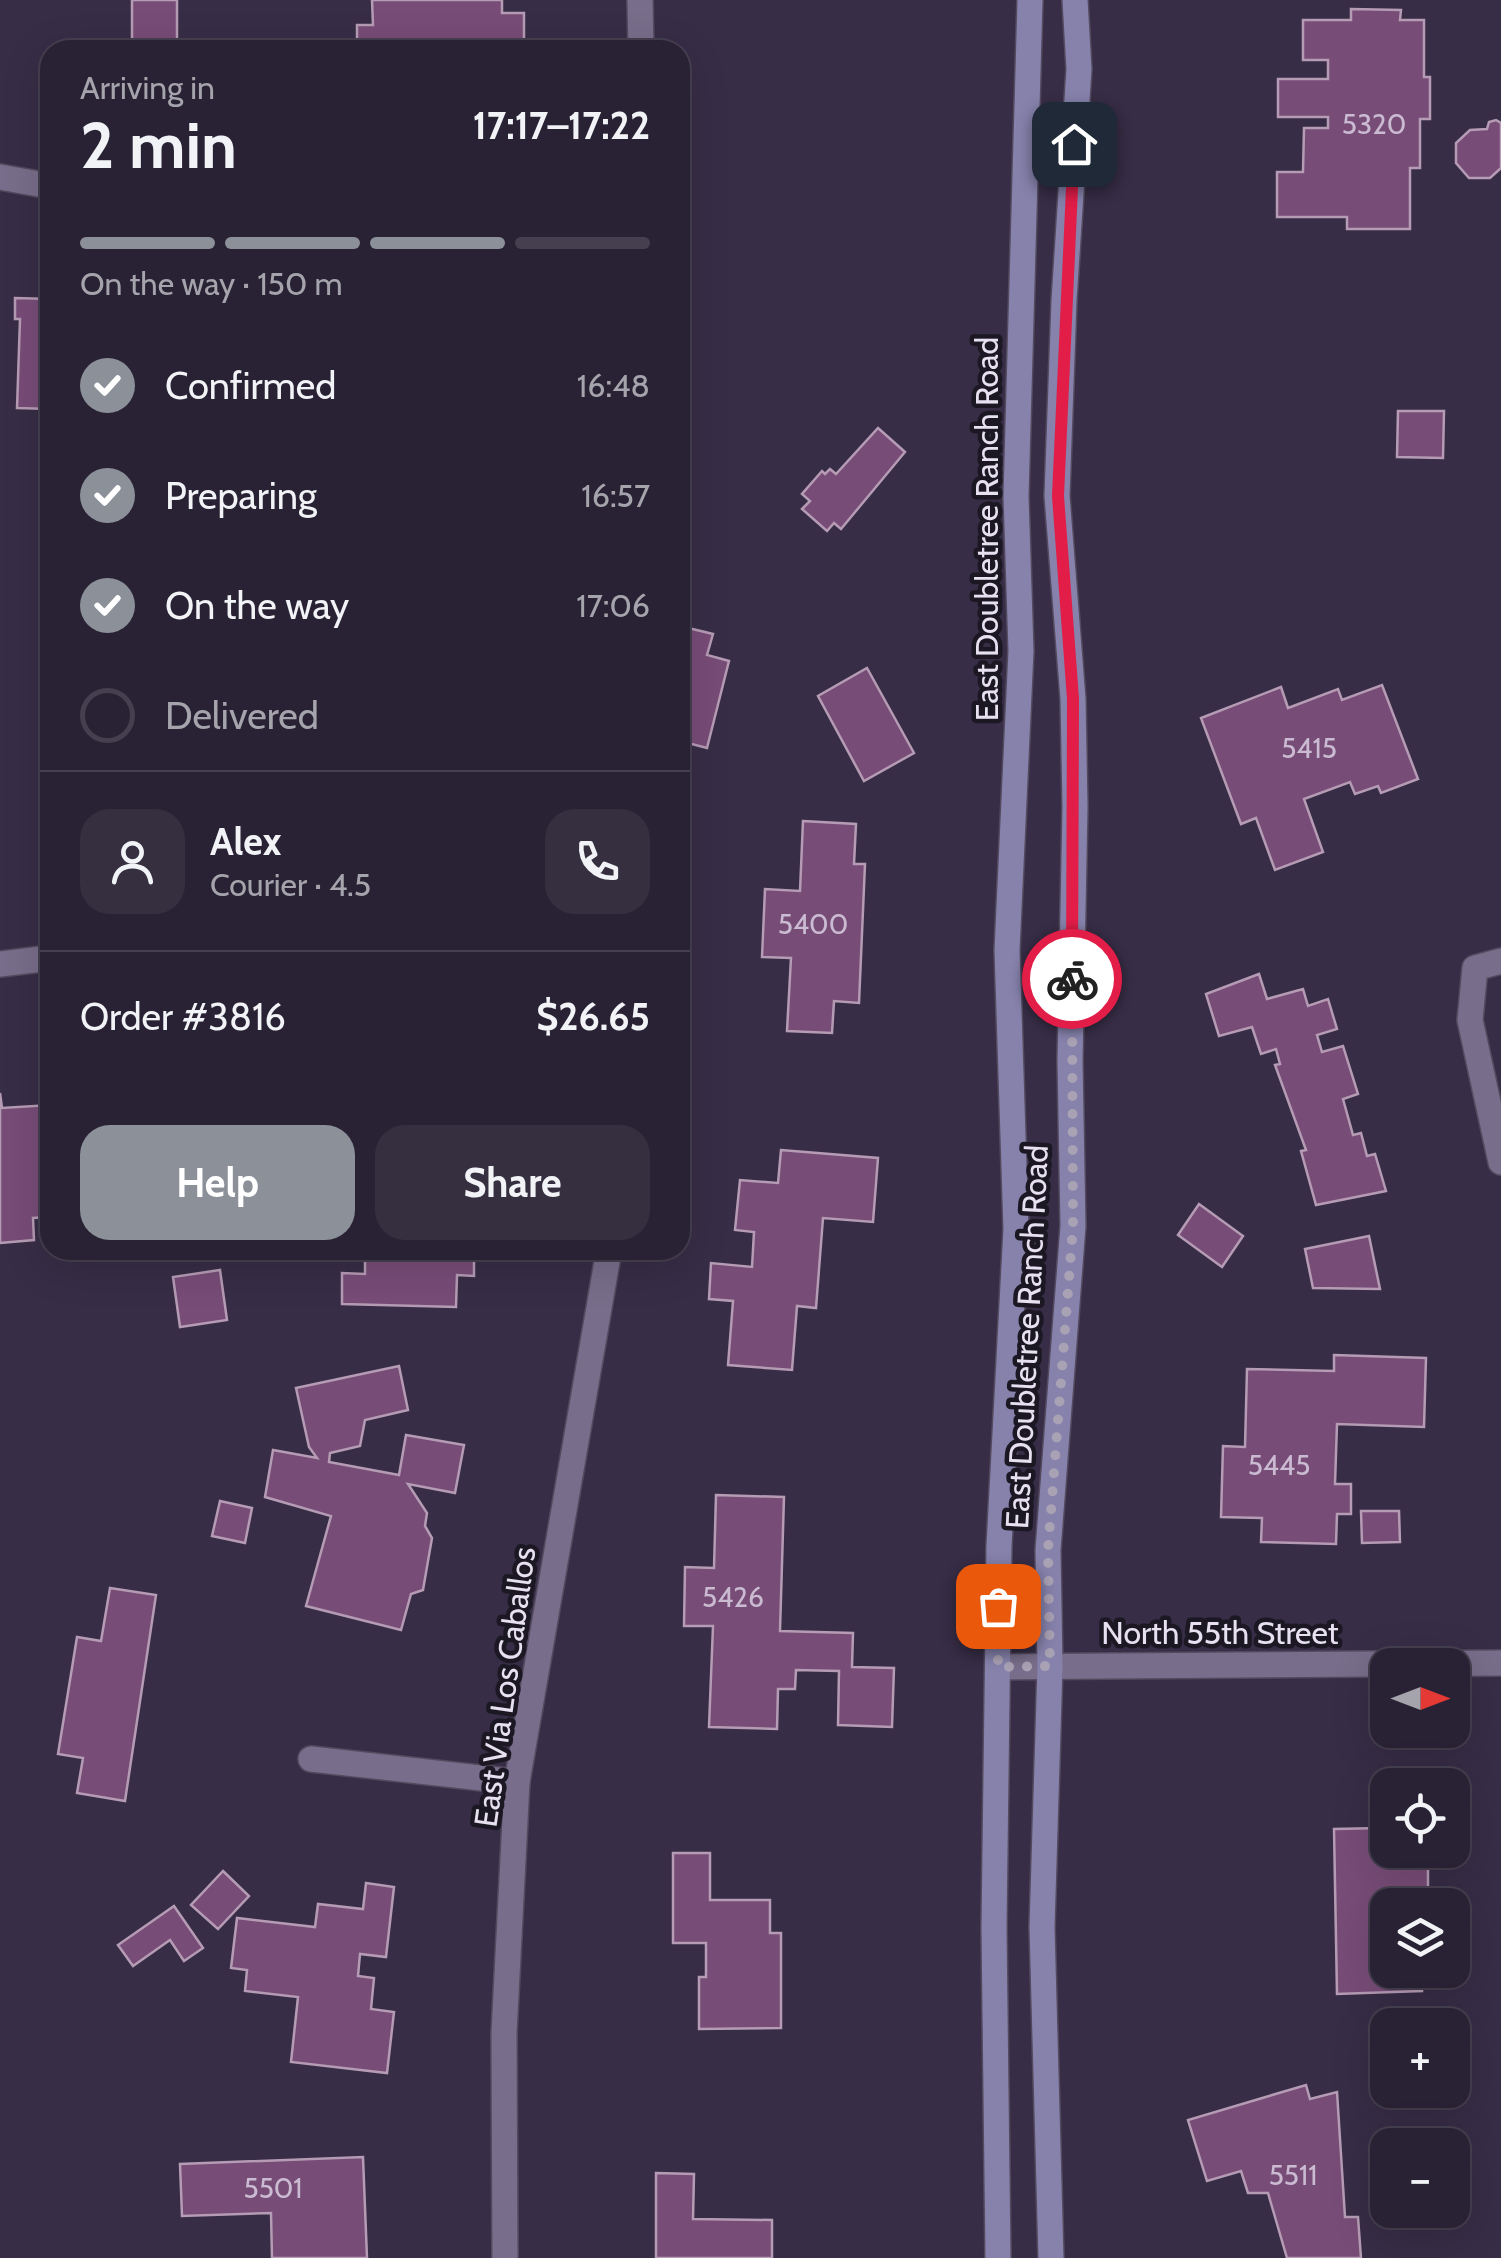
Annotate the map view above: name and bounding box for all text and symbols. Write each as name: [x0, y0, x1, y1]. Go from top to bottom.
text: Arriving in: [80, 68, 215, 107]
text: 17:17–17:22: [473, 102, 650, 149]
pin: [1032, 102, 1117, 187]
text: 2 min: [80, 105, 237, 184]
house number: 5320: [1342, 107, 1406, 141]
icon: home: [1047, 117, 1102, 172]
text: On the way · 150 m: [80, 264, 343, 303]
street label: East Doubletree Ranch Road: [967, 337, 1006, 721]
icon: check: [80, 358, 135, 413]
text: Confirmed: [165, 362, 336, 409]
text: 16:48: [577, 366, 650, 405]
icon: check: [80, 468, 135, 523]
text: Preparing: [165, 472, 317, 519]
text: 16:57: [581, 476, 650, 515]
icon: check: [80, 578, 135, 633]
text: On the way: [165, 582, 349, 629]
text: 17:06: [576, 586, 650, 625]
text: Delivered: [165, 692, 319, 739]
house number: 5415: [1281, 731, 1337, 765]
button: person: [80, 809, 185, 914]
button: phone: [545, 809, 650, 914]
text: Alex: [210, 818, 281, 865]
text: Courier · 4.5: [210, 865, 371, 904]
house number: 5400: [778, 907, 848, 941]
courier: [1022, 929, 1122, 1029]
icon: bike: [1045, 952, 1100, 1007]
text: Order #3816: [80, 993, 286, 1040]
text: $26.65: [536, 993, 650, 1040]
button: Help: [80, 1125, 355, 1240]
button: Share: [375, 1125, 650, 1240]
street label: East Doubletree Ranch Road: [997, 1144, 1056, 1530]
house number: 5445: [1248, 1448, 1310, 1482]
street label: East Via Los Caballos: [466, 1544, 543, 1829]
pin: [956, 1564, 1041, 1649]
icon: bag: [971, 1579, 1026, 1634]
house number: 5426: [702, 1580, 764, 1614]
street label: North 55th Street: [1101, 1613, 1339, 1652]
north arrow: [1370, 1648, 1470, 1748]
map controls: [1370, 1648, 1470, 2228]
button: locate: [1370, 1768, 1470, 1868]
button: layers: [1370, 1888, 1470, 1988]
button: +: [1370, 2008, 1470, 2108]
button: −: [1370, 2128, 1470, 2228]
house number: 5511: [1269, 2158, 1317, 2192]
house number: 5501: [244, 2171, 302, 2205]

